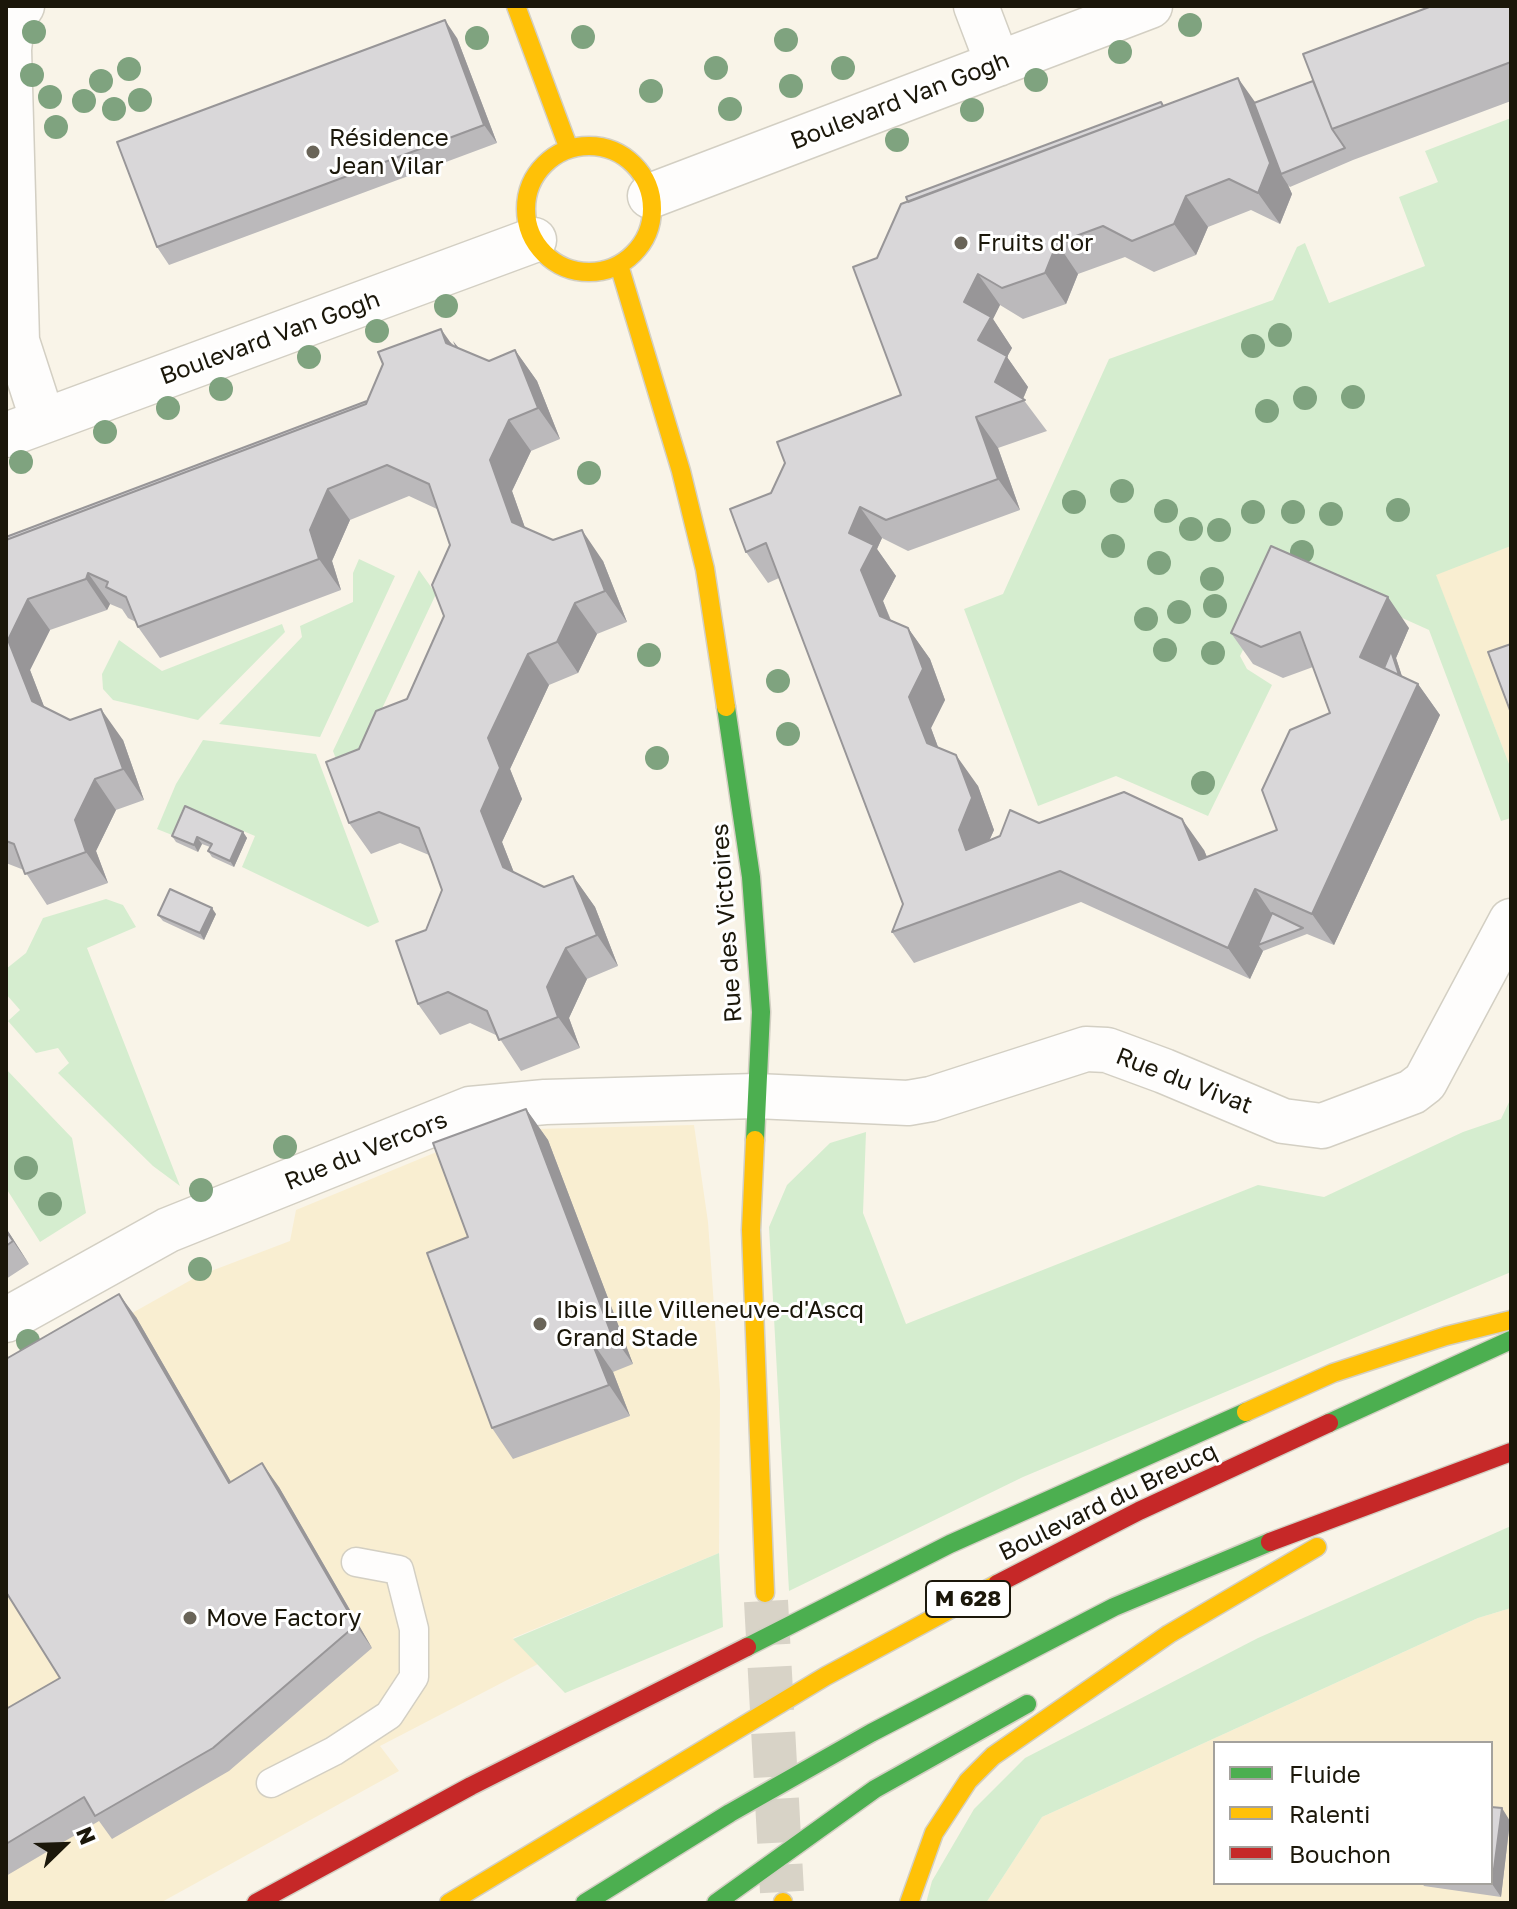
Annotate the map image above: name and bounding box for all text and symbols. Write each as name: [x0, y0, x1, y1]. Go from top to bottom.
street label: Boulevard Van Gogh: [787, 46, 1013, 156]
place label: Résidence Jean Vilar: [329, 124, 449, 180]
marker: Résidence Jean Vilar: [304, 143, 322, 161]
place label: Fruits d'or: [977, 229, 1093, 257]
marker: Fruits d'or: [952, 234, 970, 252]
street label: Boulevard Van Gogh: [156, 285, 384, 391]
street label: Rue des Victoires: [706, 823, 748, 1023]
street label: Rue du Vivat: [1112, 1042, 1256, 1120]
street label: Rue du Vercors: [280, 1105, 452, 1197]
place label: Ibis Lille Villeneuve-d'Ascq Grand Stade: [556, 1296, 864, 1352]
marker: Ibis Lille Villeneuve-d'Ascq Grand Stade: [531, 1315, 549, 1333]
street label: Boulevard du Breucq: [994, 1437, 1222, 1567]
road number: M 628: [926, 1581, 1010, 1617]
place label: Move Factory: [206, 1604, 361, 1632]
marker: Move Factory: [181, 1609, 199, 1627]
legend: [1213, 1741, 1493, 1885]
text: Fluide: [1289, 1759, 1361, 1788]
text: Ralenti: [1289, 1799, 1371, 1828]
north arrow: [24, 1805, 104, 1885]
text: N: [71, 1822, 102, 1848]
text: Bouchon: [1289, 1839, 1391, 1868]

